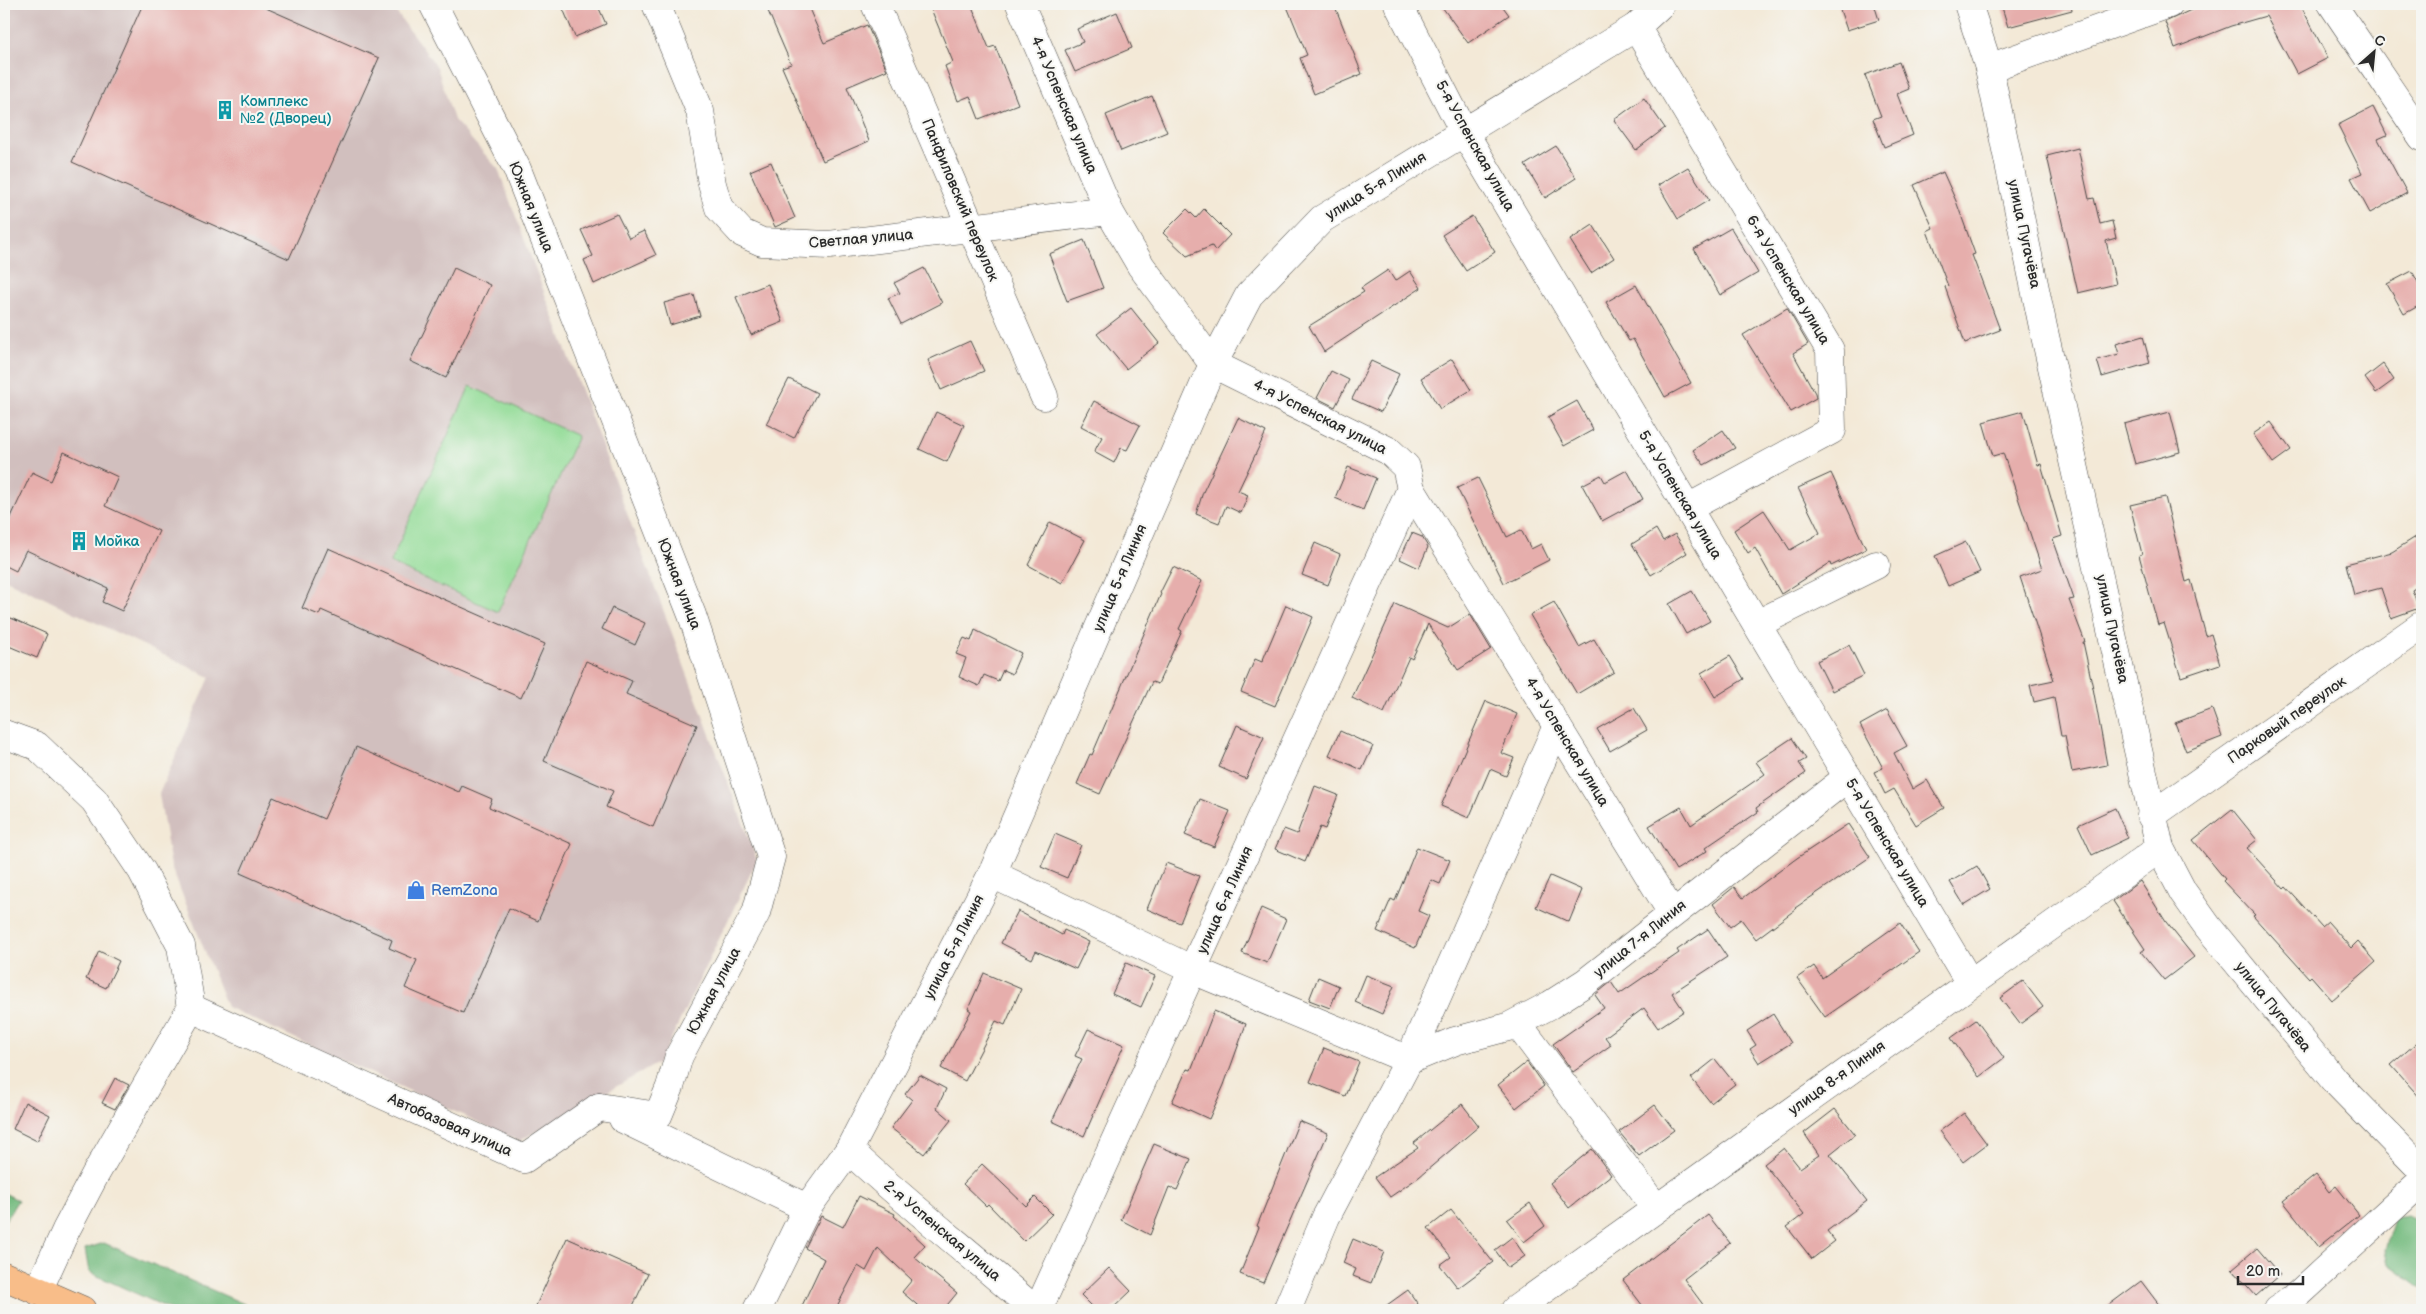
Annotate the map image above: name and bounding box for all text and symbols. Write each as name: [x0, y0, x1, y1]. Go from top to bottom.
north arrow: [2348, 28, 2398, 78]
text: С: [2371, 31, 2388, 51]
street label: 4-я Успенская улица: [1026, 33, 1102, 177]
street label: 5-я Успенская улица: [1431, 77, 1519, 215]
place label: Комплекс №2 (Дворец): [240, 92, 332, 128]
building icon: Комплекс №2 (Дворец): [214, 99, 236, 121]
street label: Панфиловский переулок: [917, 116, 1003, 284]
street label: улица 5-я Линия: [1322, 147, 1430, 225]
street label: Южная улица: [504, 159, 558, 255]
street label: улица Пугачёва: [2003, 178, 2045, 290]
street label: 6-я Успенская улица: [1742, 212, 1834, 348]
street label: Светлая улица: [808, 225, 914, 253]
street label: 4-я Успенская улица: [1250, 375, 1390, 459]
street label: 5-я Успенская улица: [1634, 427, 1726, 563]
street label: улица 5-я Линия: [1089, 521, 1151, 635]
building icon: Мойка: [68, 530, 90, 552]
place label: Мойка: [94, 532, 140, 551]
street label: Южная улица: [653, 536, 705, 633]
street label: улица Пугачёва: [2091, 573, 2133, 685]
street label: Парковый переулок: [2224, 672, 2350, 768]
street label: 4-я Успенская улица: [1521, 674, 1613, 810]
street label: 5-я Успенская улица: [1841, 775, 1933, 911]
street label: улица 6-я Линия: [1193, 843, 1257, 957]
shop icon: RemZona: [405, 879, 427, 901]
place label: RemZona: [431, 881, 498, 900]
street label: улица 5-я Линия: [919, 891, 989, 1003]
street label: улица 7-я Линия: [1590, 896, 1690, 982]
street label: Южная улица: [683, 944, 745, 1038]
street label: улица Пугачёва: [2231, 958, 2315, 1056]
street label: улица 8-я Линия: [1785, 1036, 1889, 1120]
street label: Автобазовая улица: [384, 1089, 515, 1161]
street label: 2-я Успенская улица: [879, 1176, 1005, 1286]
scale bar: [2238, 1254, 2304, 1286]
text: 20 m: [2246, 1262, 2280, 1281]

